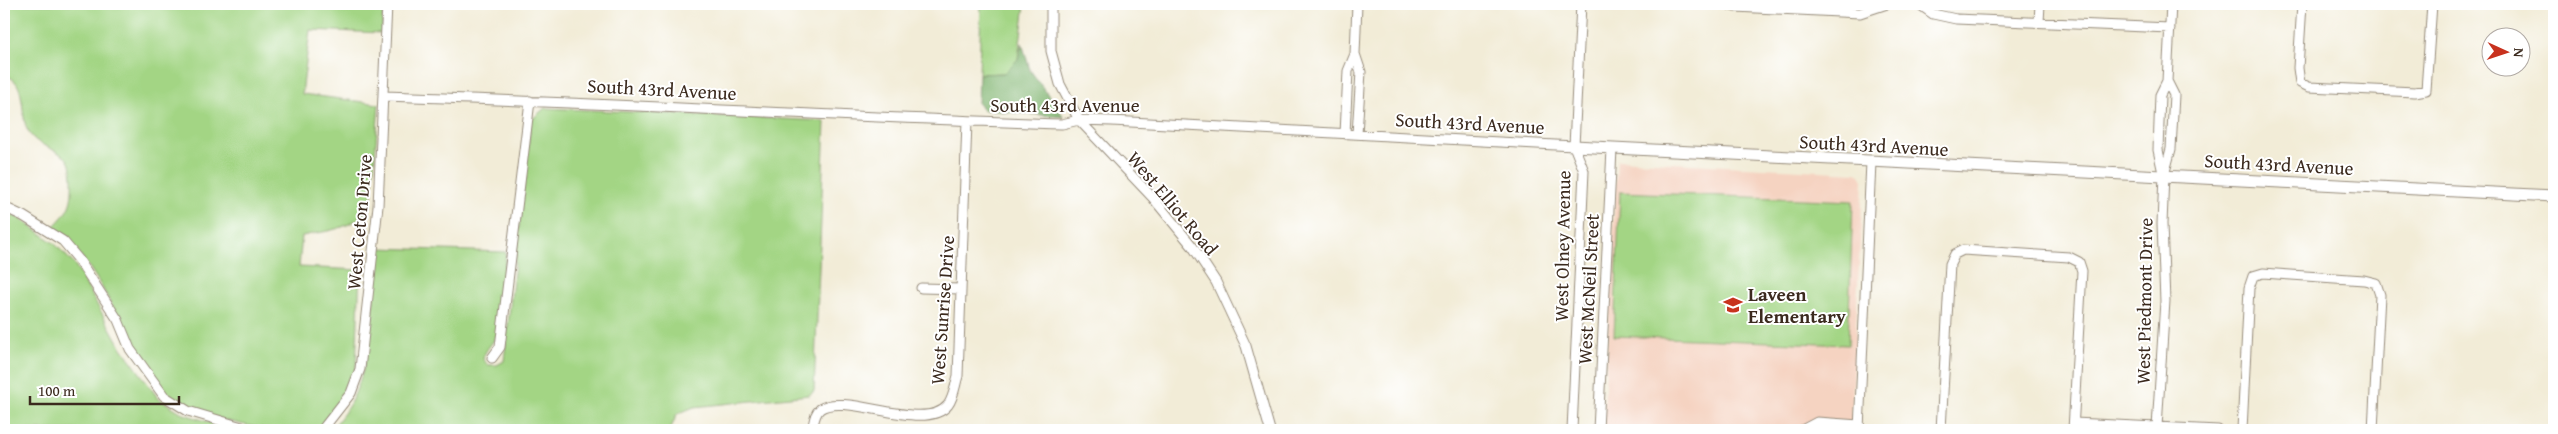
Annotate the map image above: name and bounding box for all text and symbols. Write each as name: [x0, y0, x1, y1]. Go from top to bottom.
north arrow: [2480, 28, 2530, 78]
text: N: [2509, 47, 2529, 59]
street label: South 43rd Avenue: [587, 71, 737, 107]
street label: South 43rd Avenue: [990, 91, 1140, 119]
street label: South 43rd Avenue: [1395, 105, 1545, 141]
street label: South 43rd Avenue: [1799, 127, 1949, 163]
street label: West Elliot Road: [1121, 145, 1226, 262]
street label: South 43rd Avenue: [2204, 146, 2354, 182]
street label: West Ceton Drive: [339, 153, 379, 291]
street label: West Olney Avenue: [1547, 170, 1577, 322]
street label: West McNeil Street: [1570, 213, 1606, 365]
street label: West Piedmont Drive: [2129, 217, 2159, 385]
street label: West Sunrise Drive: [923, 234, 961, 386]
place label: Laveen Elementary: [1748, 280, 1846, 330]
school or university icon: Laveen Elementary: [1722, 294, 1744, 316]
scale bar: [30, 374, 179, 406]
text: 100 m: [38, 380, 76, 401]

